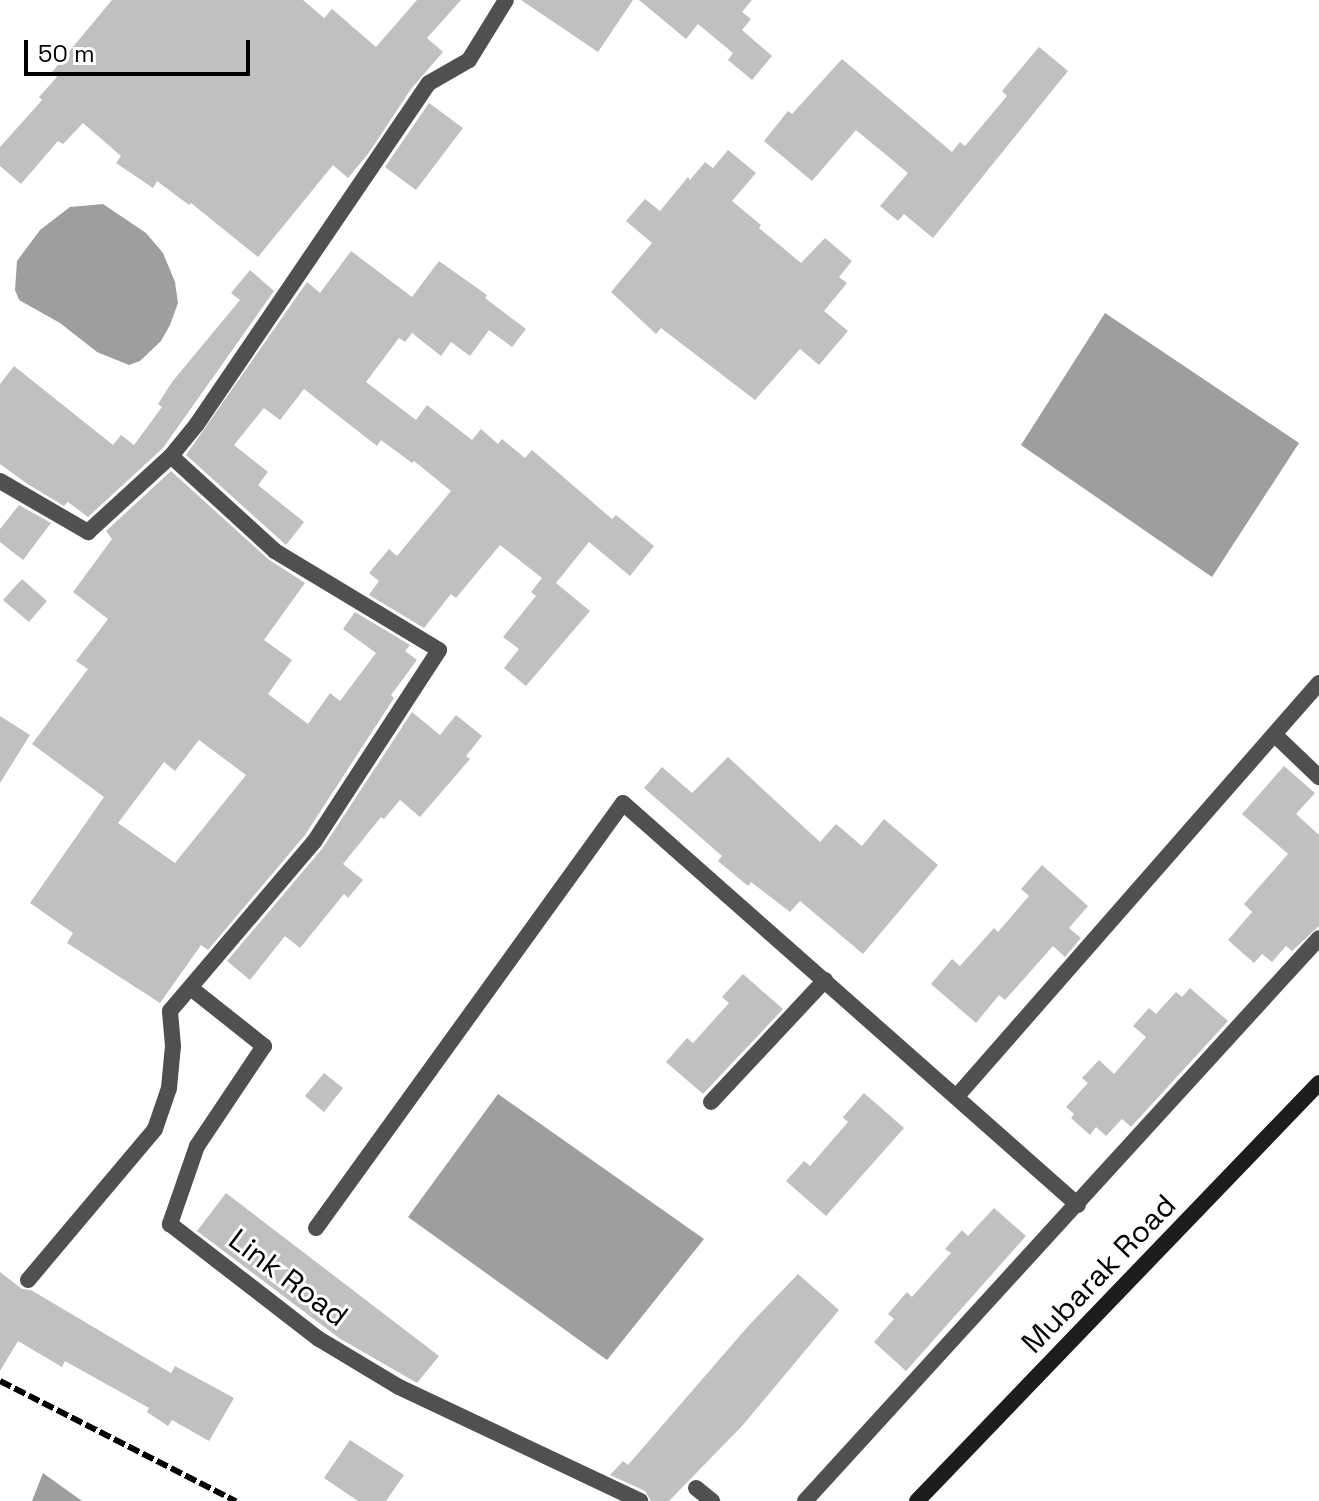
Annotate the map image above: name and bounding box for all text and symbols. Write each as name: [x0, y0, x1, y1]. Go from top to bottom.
scale bar: [28, 24, 254, 74]
text: 50 m: [38, 38, 95, 69]
street label: Mubarak Road: [1014, 1187, 1184, 1361]
street label: Link Road: [221, 1222, 355, 1334]

